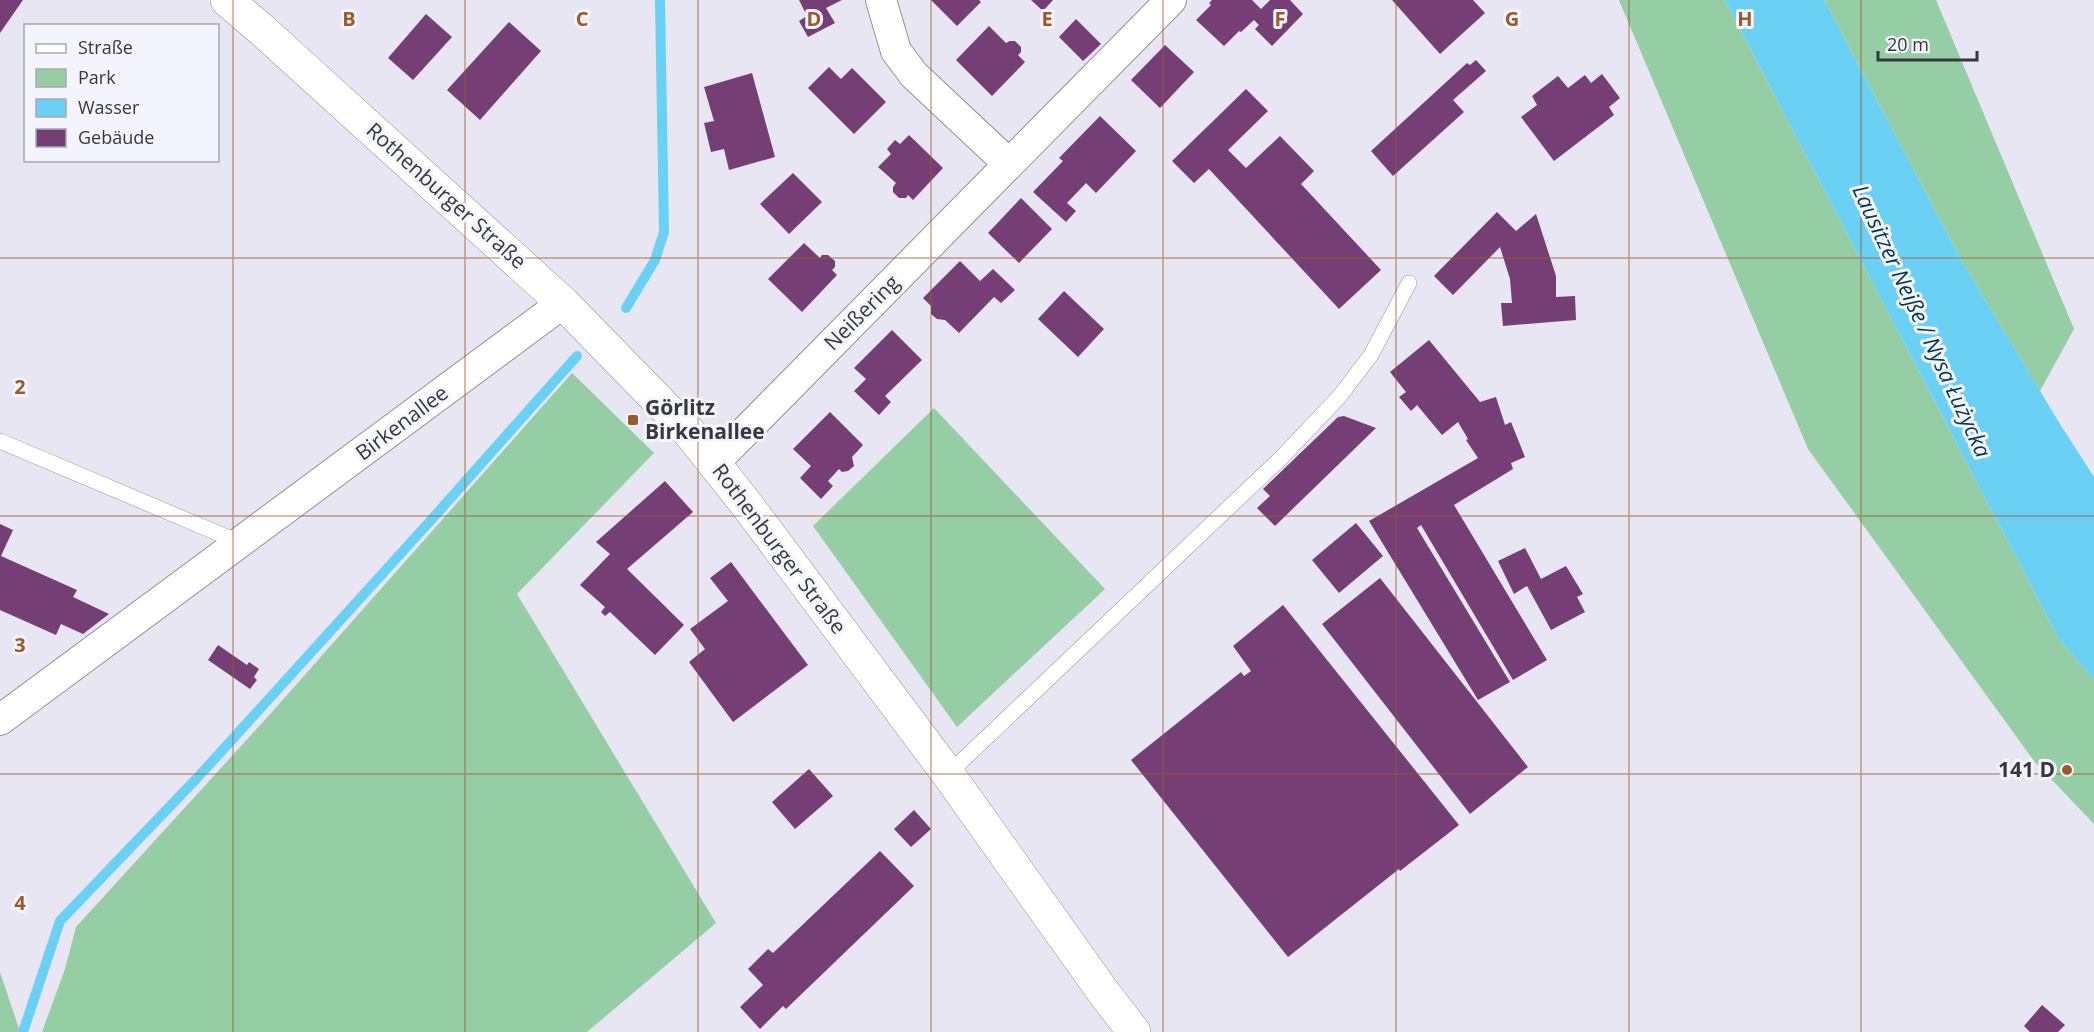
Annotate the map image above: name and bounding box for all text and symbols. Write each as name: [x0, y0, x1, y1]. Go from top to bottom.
text: B: [342, 5, 356, 32]
text: C: [576, 5, 589, 32]
text: D: [807, 5, 821, 32]
text: E: [1041, 5, 1053, 32]
text: F: [1275, 5, 1285, 32]
text: G: [1505, 5, 1519, 32]
text: H: [1737, 5, 1753, 32]
legend: [24, 24, 219, 162]
scale bar: [1878, 24, 1977, 62]
text: 20 m: [1887, 32, 1929, 56]
text: Straße: [78, 35, 133, 59]
text: Park: [78, 65, 116, 89]
text: Wasser: [78, 95, 140, 119]
street label: Rothenburger Straße: [361, 116, 533, 275]
text: Gebäude: [78, 125, 154, 149]
water label: Lausitzer Neiße / Nysa Łużycka: [1846, 179, 1999, 462]
street label: Neißering: [817, 268, 905, 356]
text: 2: [14, 373, 26, 400]
street label: Birkenallee: [349, 378, 453, 466]
place label: Görlitz Birkenallee: [645, 393, 765, 445]
marker: Görlitz Birkenallee: [626, 413, 640, 427]
street label: Rothenburger Straße: [707, 458, 853, 639]
text: 3: [14, 631, 26, 658]
place label: 141 D: [1998, 755, 2055, 783]
marker: 141 D: [2060, 763, 2074, 777]
text: 4: [14, 889, 26, 916]

